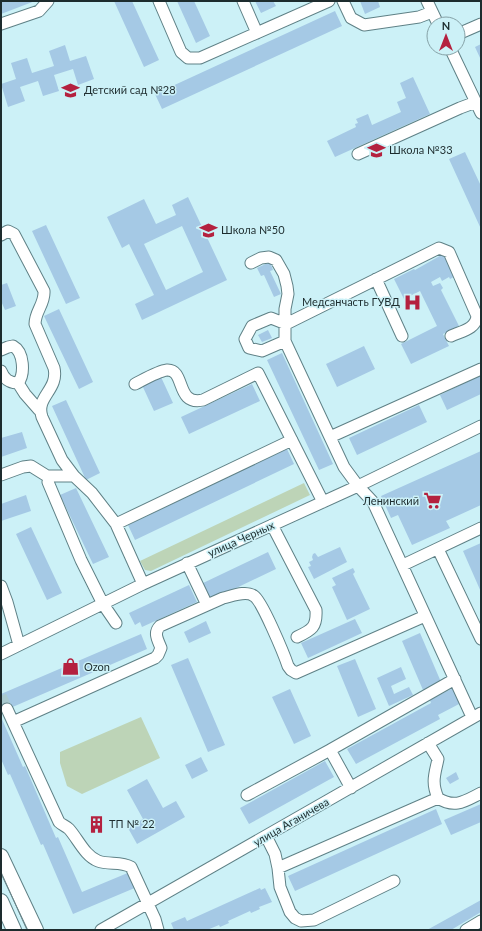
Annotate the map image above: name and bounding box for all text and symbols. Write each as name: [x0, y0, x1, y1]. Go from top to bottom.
north arrow: [426, 16, 466, 56]
text: N: [442, 19, 450, 32]
school or university icon: Детский сад №28: [61, 80, 81, 100]
place label: Детский сад №28: [84, 83, 176, 96]
school or university icon: Школа №33: [366, 140, 386, 160]
place label: Школа №33: [389, 143, 453, 156]
school or university icon: Школа №50: [198, 220, 218, 240]
place label: Школа №50: [221, 223, 285, 236]
hospital icon: Медсанчасть ГУВД: [403, 292, 423, 312]
place label: Медсанчасть ГУВД: [302, 295, 400, 308]
supermarket icon: Ленинский: [422, 491, 442, 511]
place label: Ленинский: [362, 494, 419, 507]
street label: улица Черных: [205, 518, 277, 559]
shop icon: Ozon: [61, 657, 81, 677]
place label: Ozon: [84, 660, 110, 673]
street label: улица Аганичева: [251, 795, 331, 848]
building icon: ТП № 22: [86, 814, 106, 834]
place label: ТП № 22: [109, 817, 155, 830]

